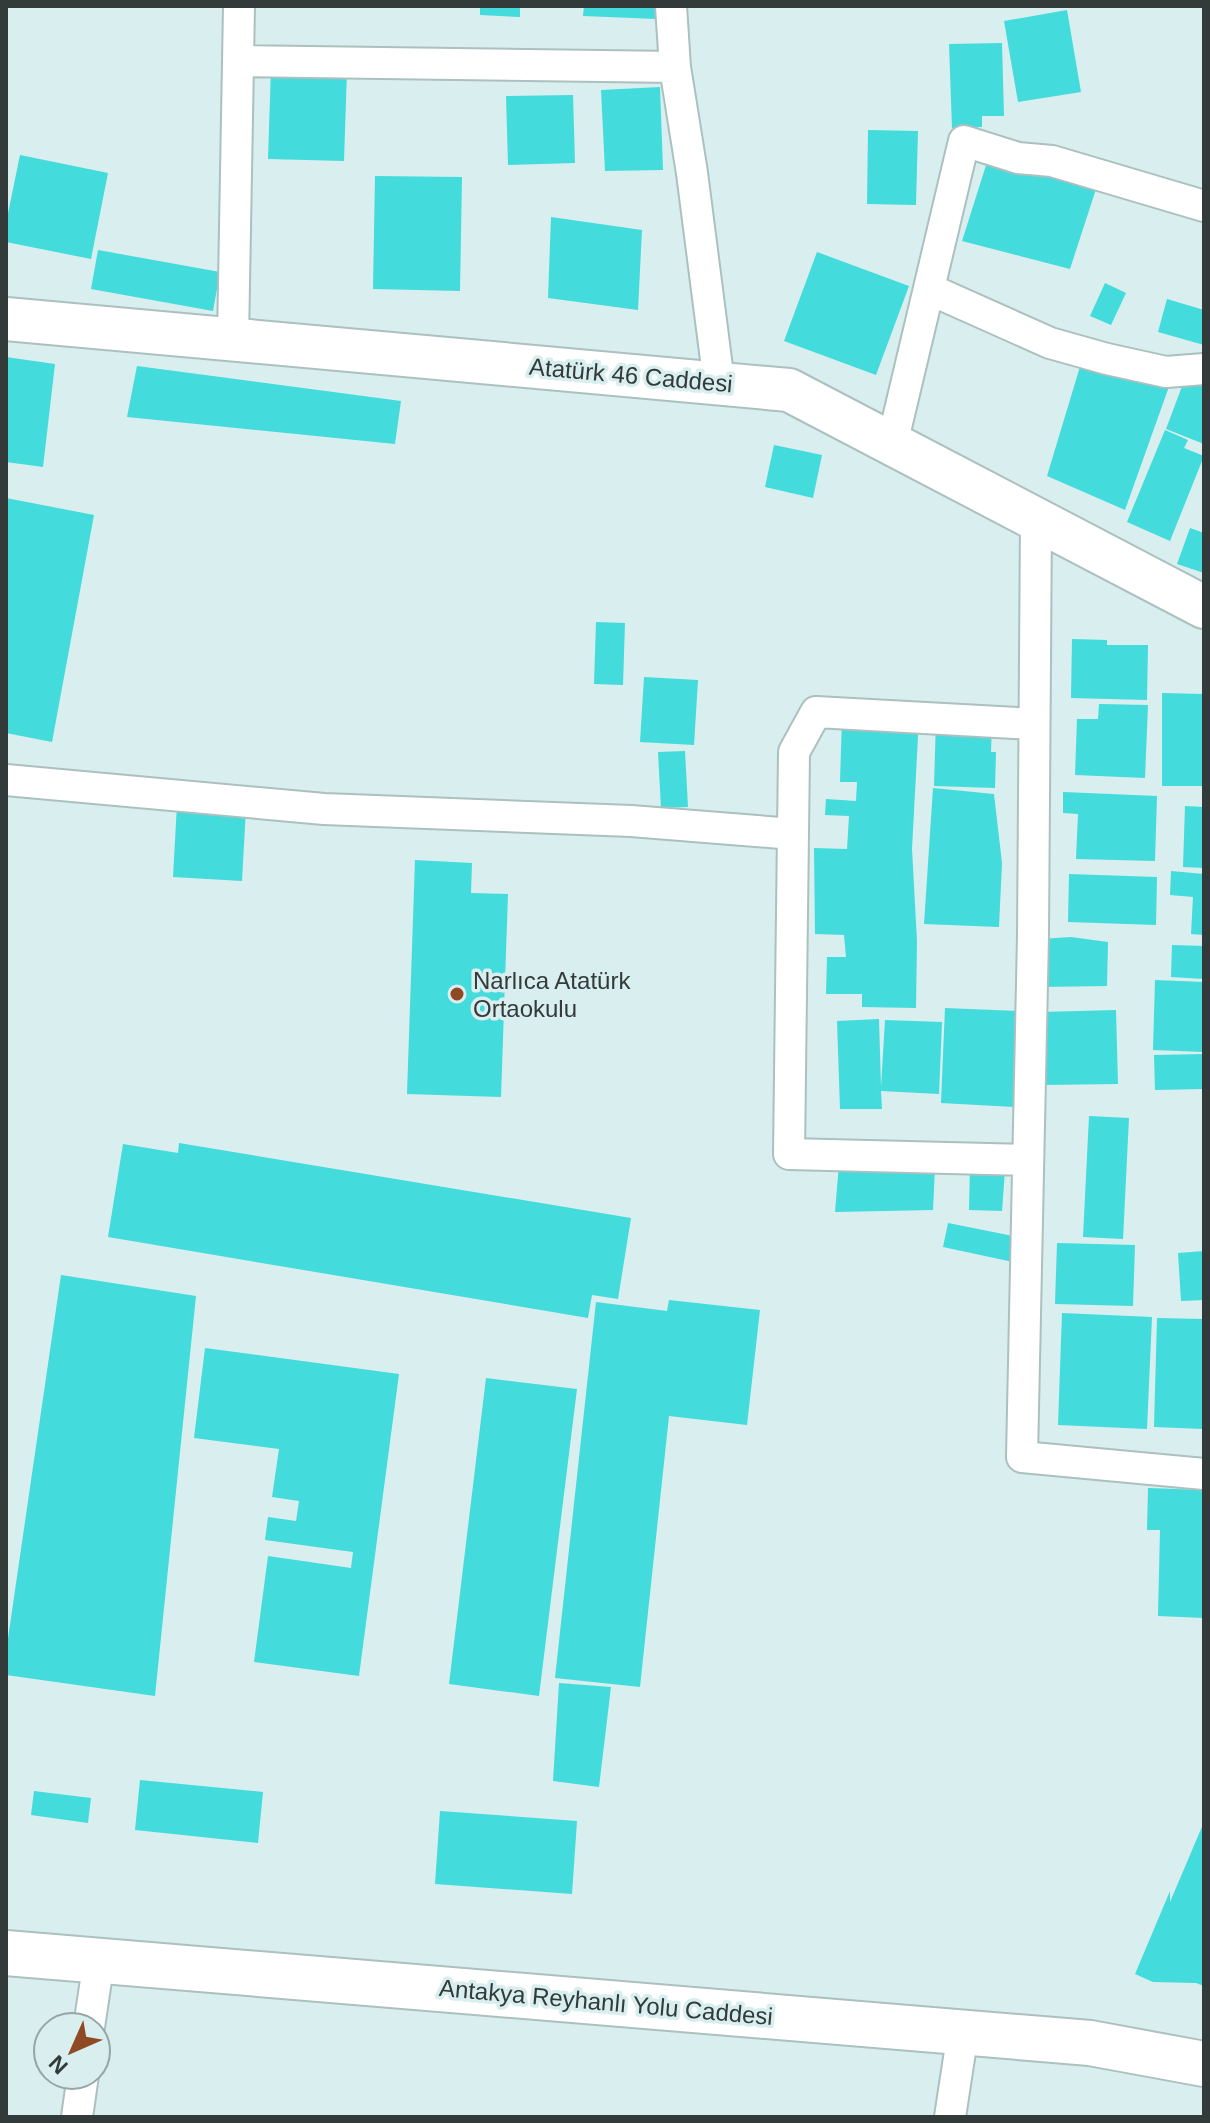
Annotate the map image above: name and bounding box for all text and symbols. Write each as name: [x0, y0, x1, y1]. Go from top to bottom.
street label: Atatürk 46 Caddesi: [528, 353, 734, 397]
place label: Narlıca Atatürk Ortaokulu: [473, 967, 631, 1022]
marker: Narlıca Atatürk Ortaokulu: [448, 985, 466, 1003]
street label: Antakya Reyhanlı Yolu Caddesi: [438, 1974, 774, 2030]
north arrow: [32, 2011, 112, 2091]
text: N: [44, 2050, 73, 2079]

